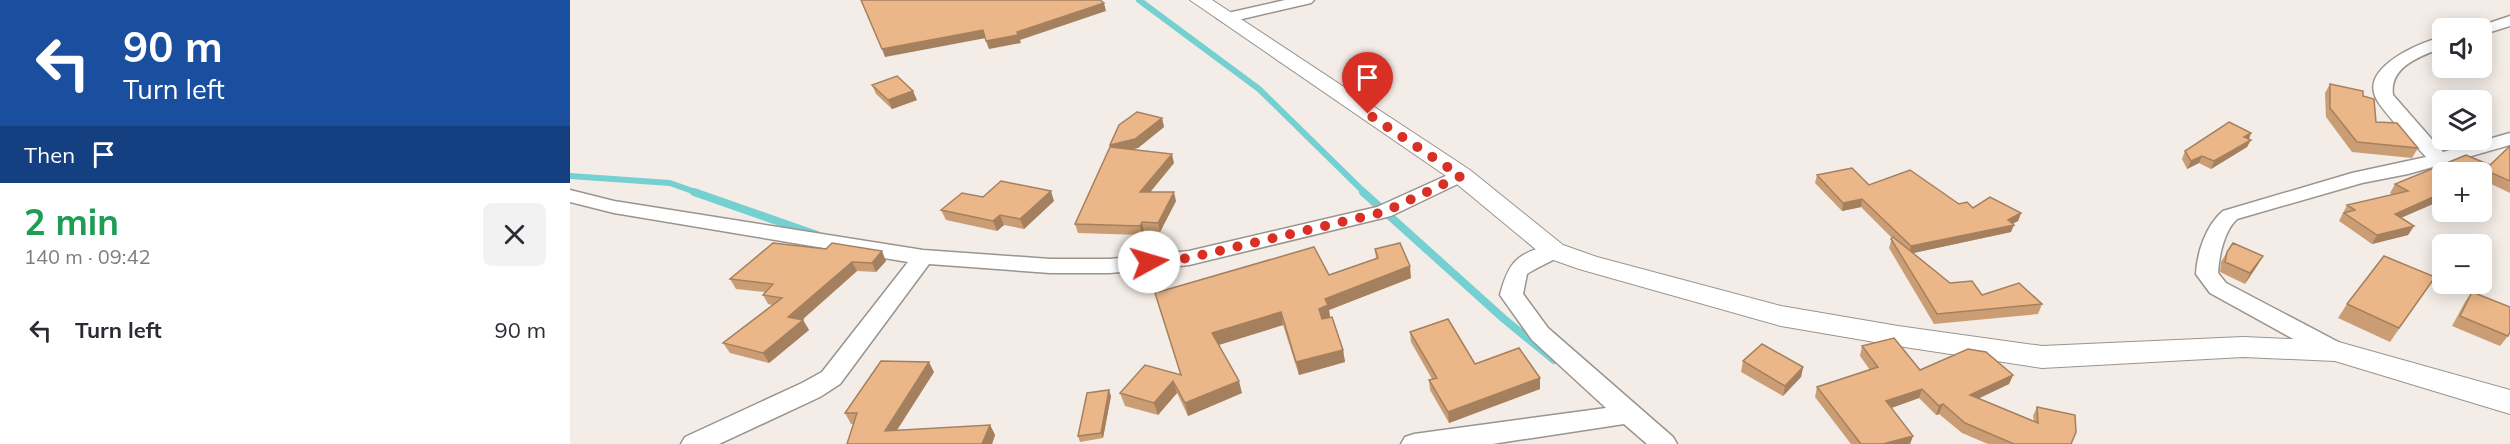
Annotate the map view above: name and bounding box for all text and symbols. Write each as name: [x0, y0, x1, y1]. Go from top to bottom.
map controls: [2432, 18, 2492, 294]
button: sound: [2432, 18, 2492, 78]
text: 90 m: [123, 20, 223, 73]
icon: left: [24, 24, 102, 102]
pin: [1342, 52, 1393, 114]
icon: arrive: [1351, 61, 1384, 94]
text: Turn left: [123, 72, 225, 106]
button: layers: [2432, 90, 2492, 150]
icon: arrive: [87, 138, 120, 171]
text: Then: [24, 141, 75, 169]
button: +: [2432, 162, 2492, 222]
text: 2 min: [24, 199, 119, 244]
button: close: [483, 203, 546, 266]
position arrow: [1117, 230, 1181, 294]
button: −: [2432, 234, 2492, 294]
text: 140 m · 09:42: [24, 244, 150, 269]
icon: left: [24, 314, 57, 347]
text: Turn left: [75, 316, 162, 344]
text: 90 m: [495, 316, 546, 344]

